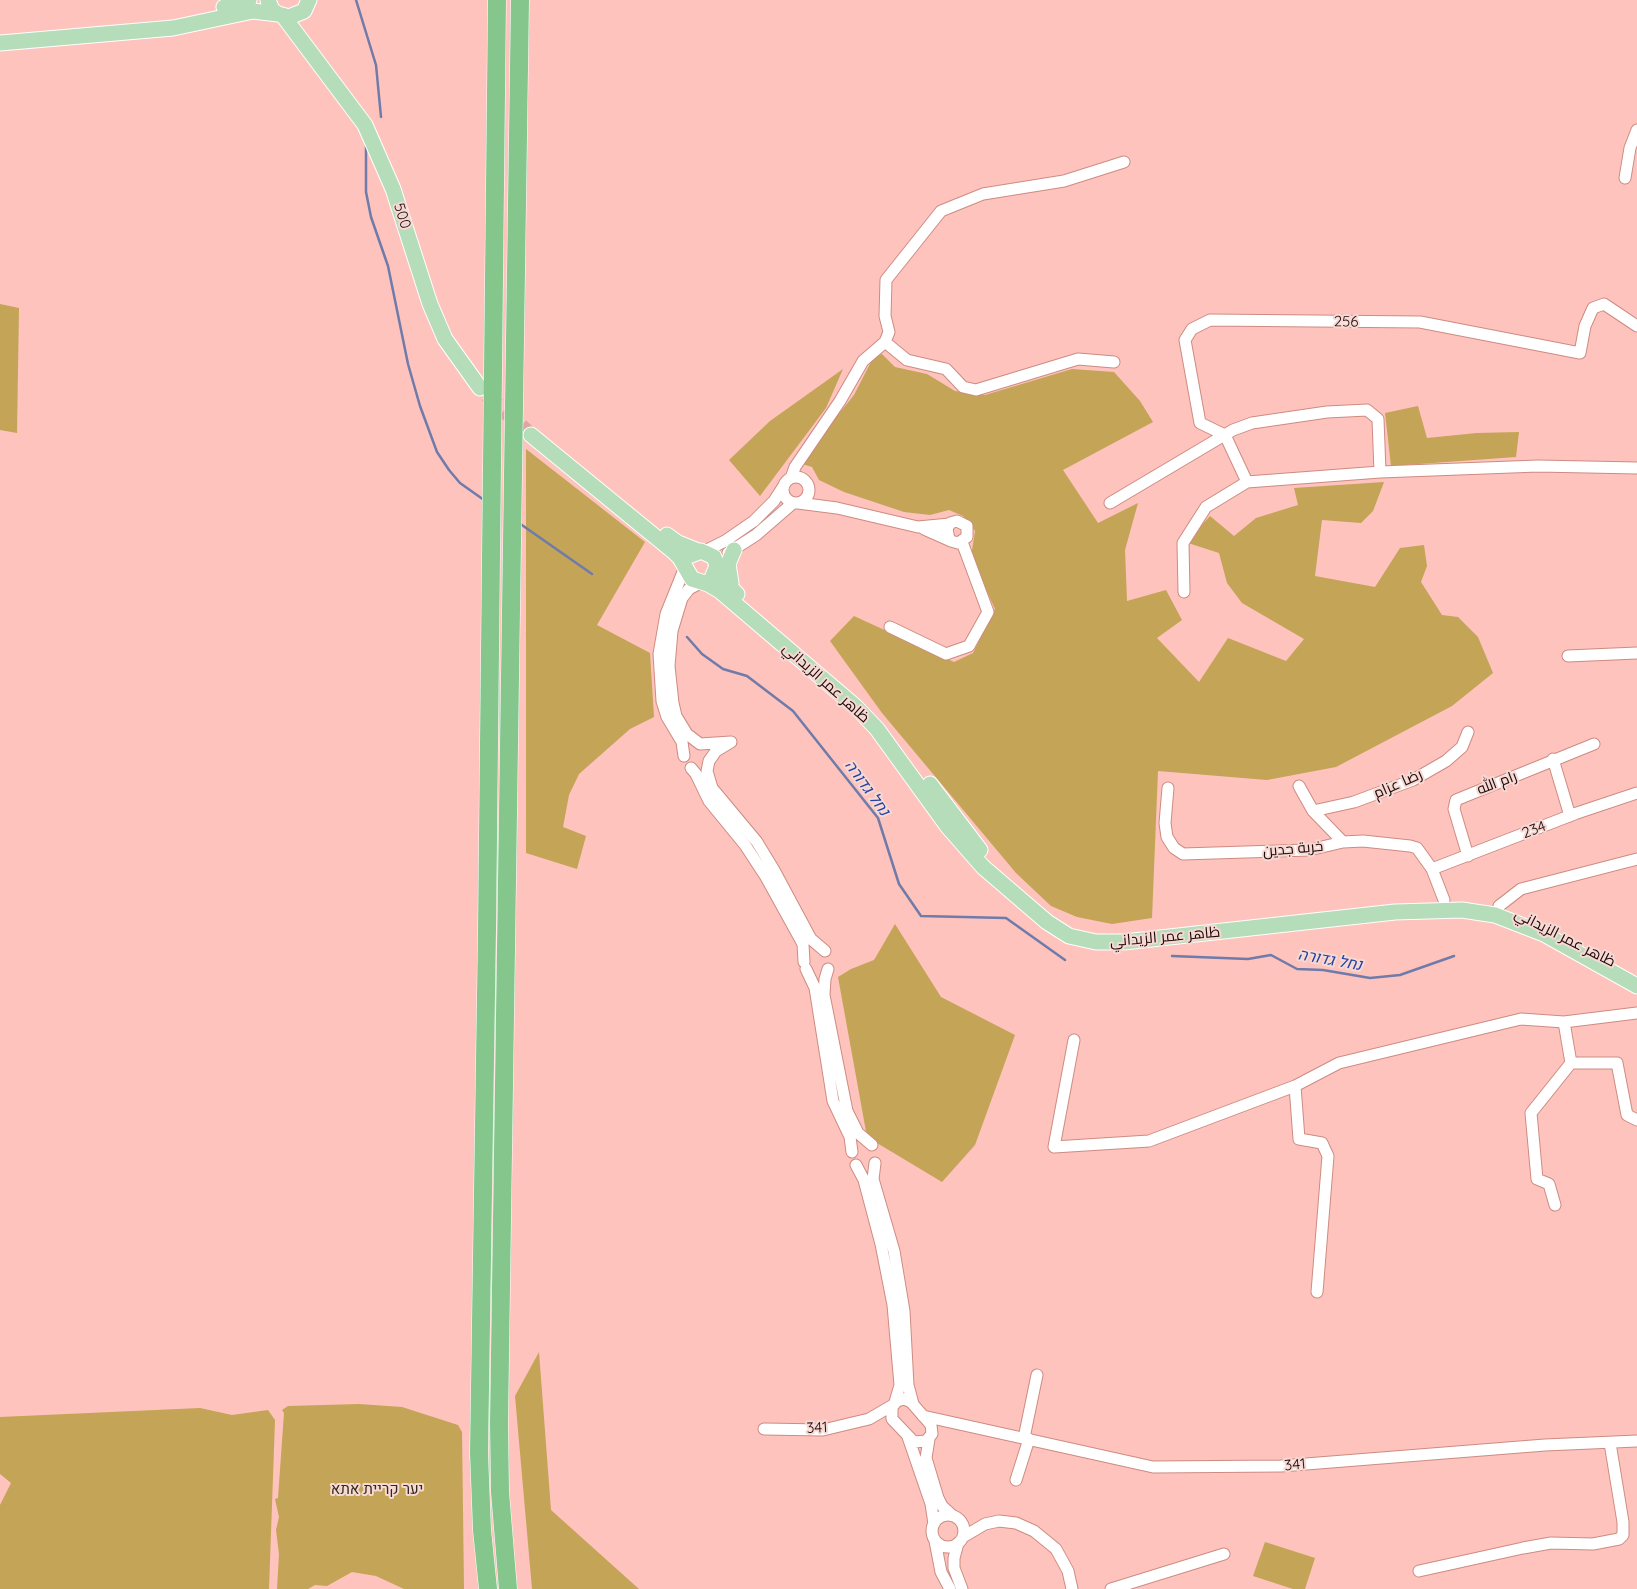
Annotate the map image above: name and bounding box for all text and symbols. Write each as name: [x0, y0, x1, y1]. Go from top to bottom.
street label: 500: [389, 201, 415, 231]
street label: 256: [1334, 313, 1358, 331]
street label: ظاهر عمر الزيداني: [779, 639, 873, 727]
water label: נחל גדורה: [840, 756, 894, 820]
street label: رضا عزام: [1371, 765, 1425, 803]
street label: رام الله: [1474, 767, 1520, 799]
street label: 234: [1520, 817, 1548, 843]
street label: خربة جدين: [1262, 837, 1324, 861]
street label: ظاهر عمر الزيداني: [1512, 905, 1618, 971]
street label: ظاهر عمر الزيداني: [1109, 923, 1221, 951]
water label: נחל גדורה: [1297, 945, 1363, 975]
street label: 341: [806, 1418, 828, 1438]
street label: 341: [1284, 1455, 1306, 1475]
park label: יער קריית אתא: [331, 1480, 423, 1498]

